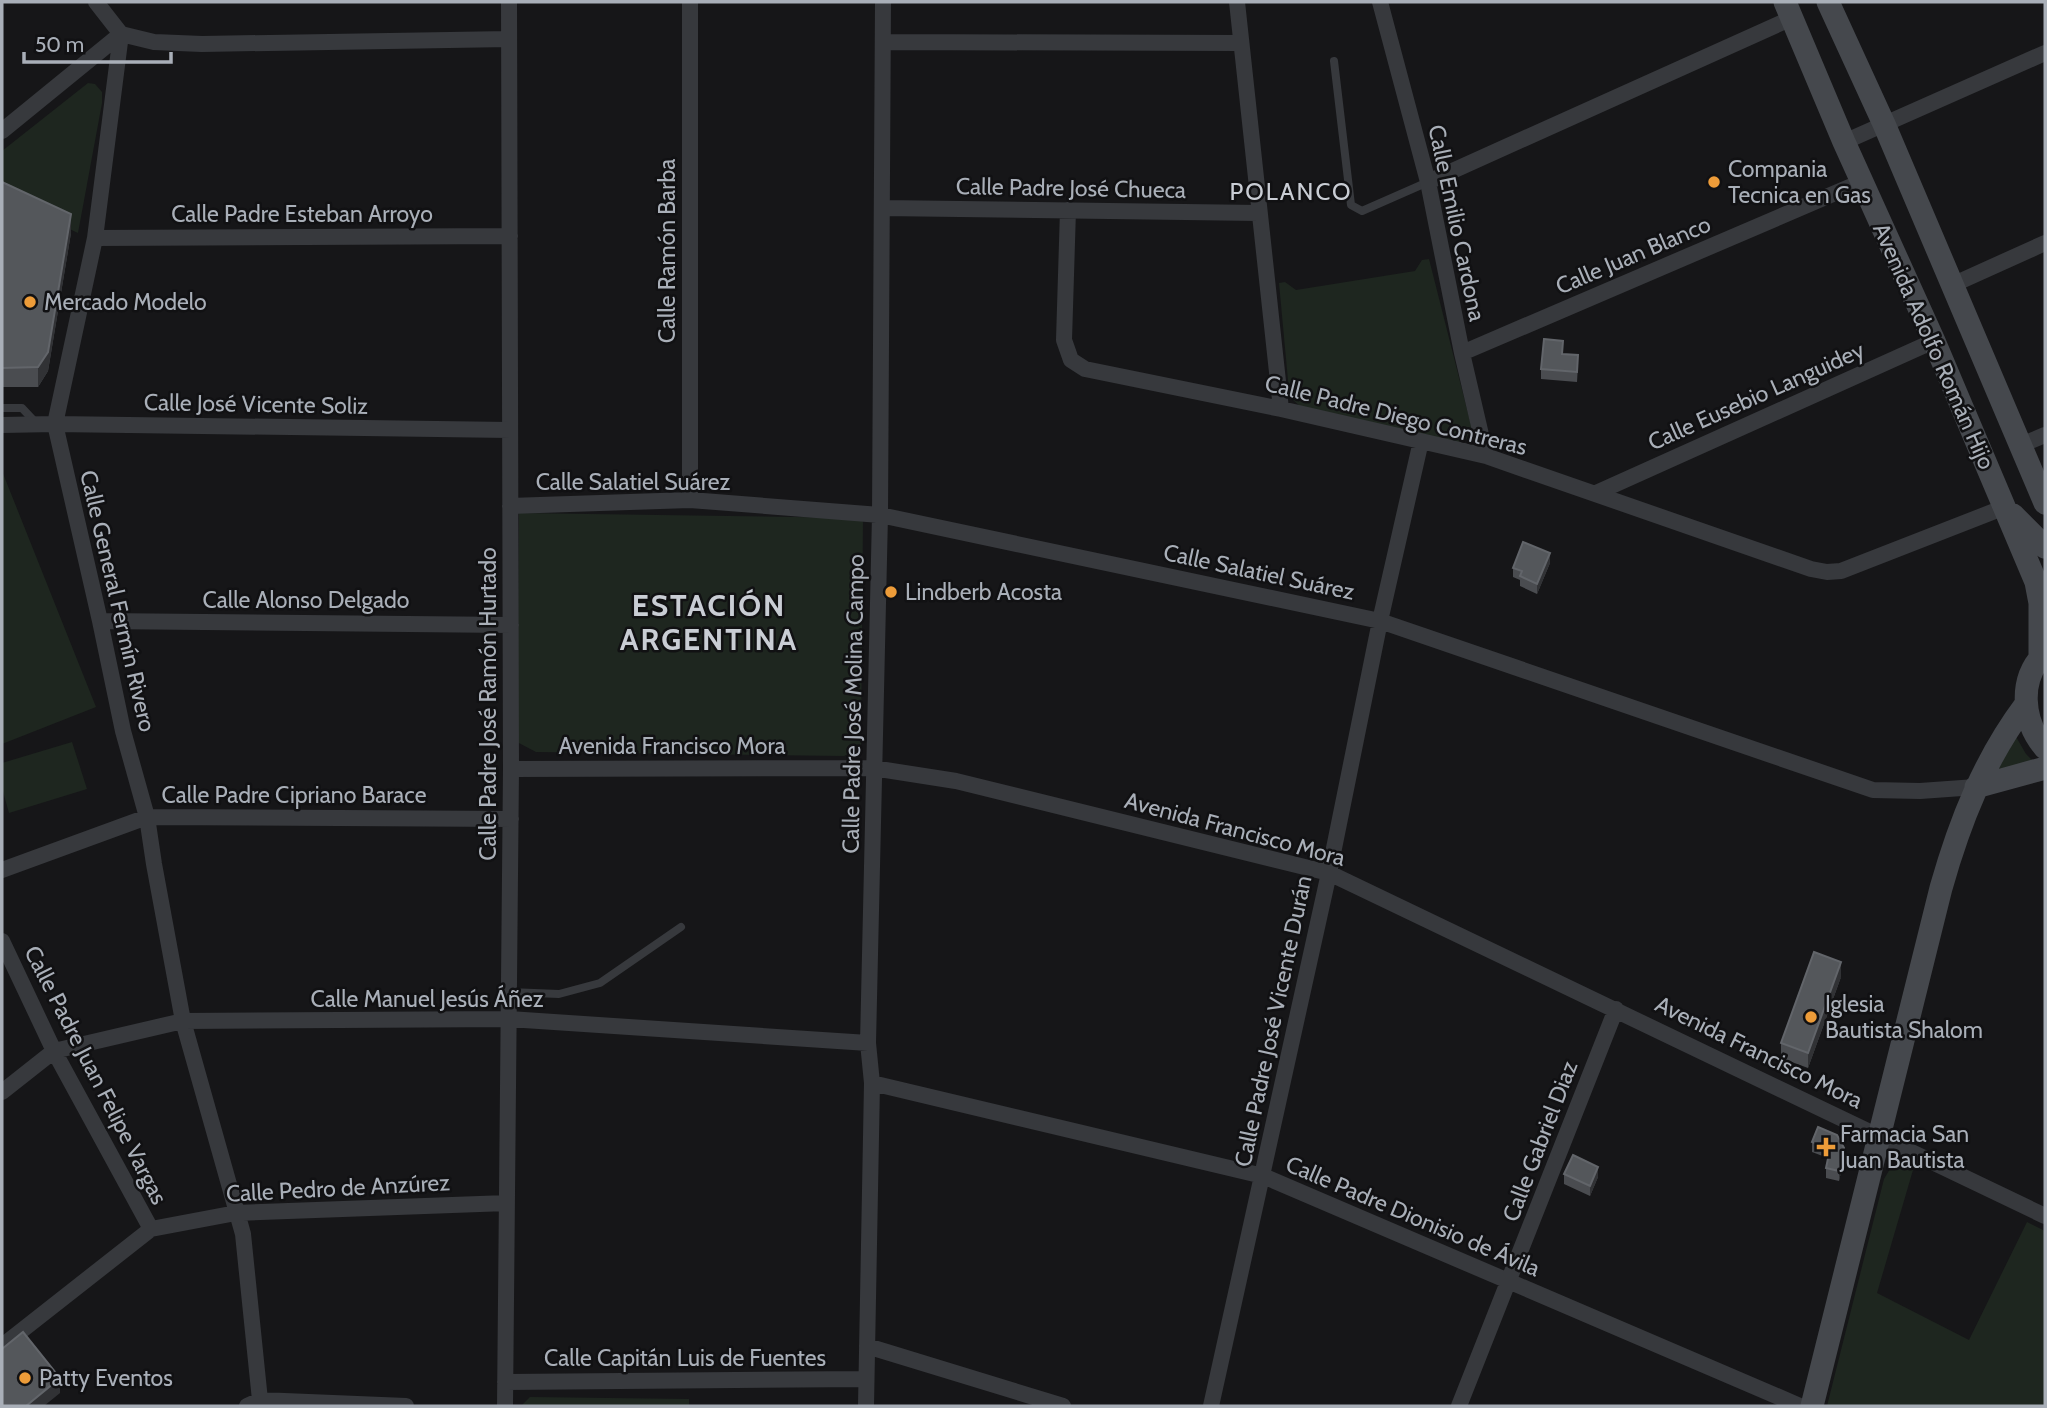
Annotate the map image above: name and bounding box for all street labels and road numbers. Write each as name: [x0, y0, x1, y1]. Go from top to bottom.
street label: Calle Emilio Cardona: [1423, 122, 1491, 324]
street label: Calle Ramón Barba: [653, 159, 681, 343]
street label: Calle Padre José Chueca: [956, 172, 1186, 204]
street label: Calle Padre Esteban Arroyo: [171, 200, 433, 228]
street label: Calle Juan Blanco: [1551, 210, 1715, 300]
street label: Avenida Adolfo Román Hijo: [1867, 218, 2001, 474]
street label: Calle Eusebio Languidey: [1643, 335, 1869, 456]
street label: Calle Padre Diego Contreras: [1262, 369, 1530, 461]
street label: Calle José Vicente Soliz: [144, 388, 368, 420]
street label: Calle General Fermín Rivero: [74, 467, 162, 735]
street label: Calle Salatiel Suárez: [536, 468, 730, 496]
street label: Calle Salatiel Suárez: [1161, 538, 1357, 606]
street label: Calle Padre José Ramón Hurtado: [474, 547, 502, 861]
street label: Calle Padre José Molina Campo: [836, 554, 870, 854]
street label: Calle Alonso Delgado: [203, 586, 409, 614]
street label: Avenida Francisco Mora: [558, 732, 786, 760]
street label: Calle Padre Cipriano Barace: [162, 781, 427, 809]
street label: Avenida Francisco Mora: [1122, 786, 1348, 872]
street label: Calle Padre José Vicente Durán: [1228, 873, 1318, 1169]
street label: Calle Padre Juan Felipe Vargas: [19, 941, 173, 1209]
street label: Calle Manuel Jesús Áñez: [311, 984, 544, 1013]
street label: Avenida Francisco Mora: [1651, 990, 1867, 1114]
street label: Calle Gabriel Diaz: [1496, 1056, 1584, 1225]
street label: Calle Padre Dionisio de Ávila: [1282, 1149, 1545, 1282]
street label: Calle Pedro de Anzúrez: [225, 1168, 451, 1208]
street label: Calle Capitán Luis de Fuentes: [544, 1344, 826, 1372]

